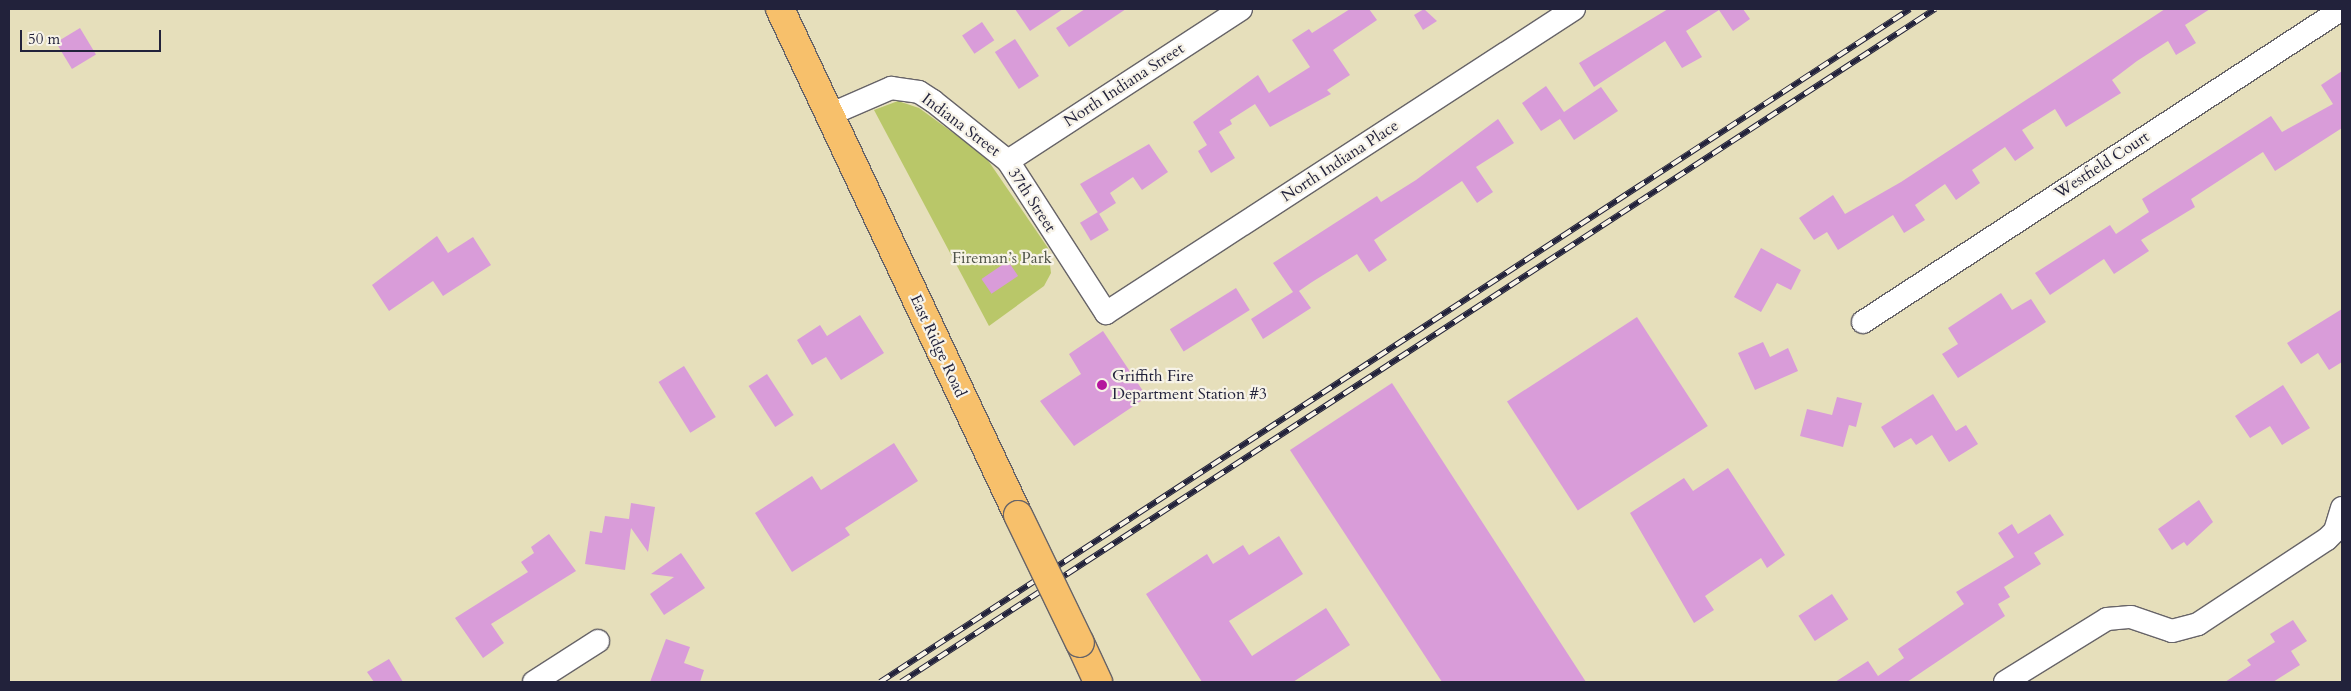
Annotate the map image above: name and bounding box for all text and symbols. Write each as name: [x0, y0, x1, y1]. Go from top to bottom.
scale bar: [22, 20, 164, 52]
text: 50 m: [28, 29, 60, 49]
street label: North Indiana Street: [1060, 39, 1188, 131]
street label: Indiana Street: [918, 89, 1004, 161]
street label: North Indiana Place: [1278, 116, 1402, 206]
street label: Westfield Court: [2051, 127, 2153, 203]
street label: 37th Street: [1004, 164, 1060, 236]
park label: Fireman’s Park: [952, 248, 1052, 268]
street label: East Ridge Road: [906, 292, 970, 400]
place label: Griffith Fire Department Station #3: [1112, 366, 1267, 404]
marker: Griffith Fire Department Station #3: [1096, 379, 1108, 391]

